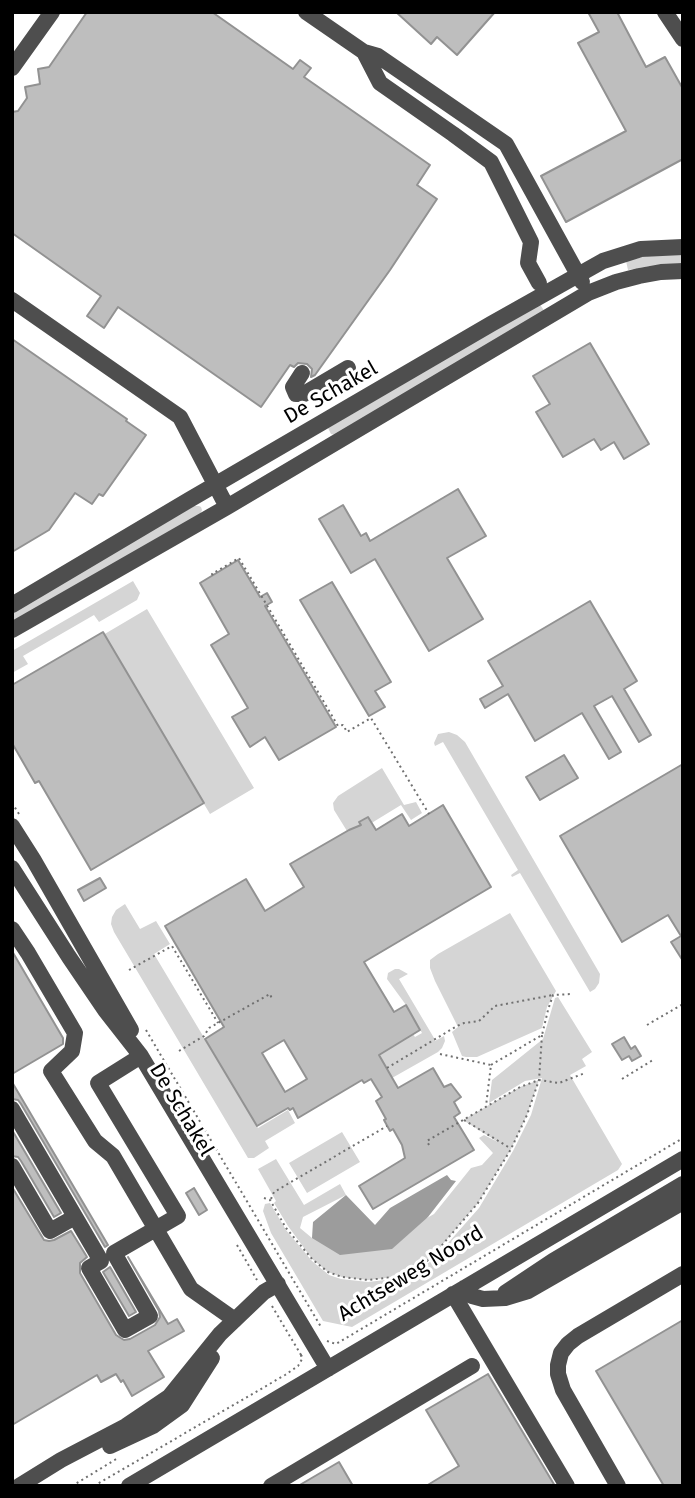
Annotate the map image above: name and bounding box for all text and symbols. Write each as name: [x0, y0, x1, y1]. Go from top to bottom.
street label: De Schakel: [280, 356, 382, 430]
street label: De Schakel: [143, 1059, 219, 1161]
street label: Achtseweg Noord: [334, 1221, 488, 1327]

